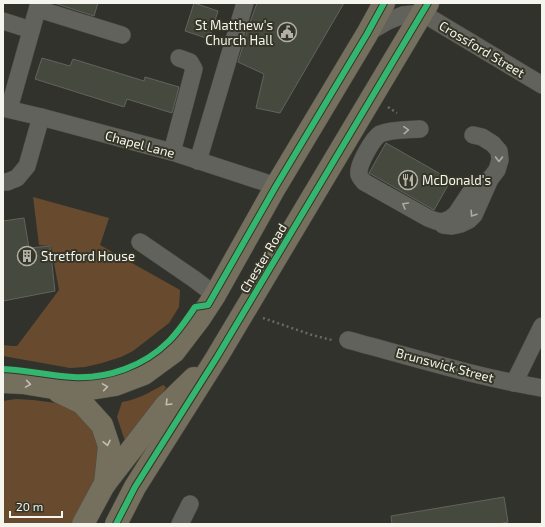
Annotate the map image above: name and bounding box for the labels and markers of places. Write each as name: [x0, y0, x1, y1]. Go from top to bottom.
place label: St Matthew's Church Hall: [195, 17, 273, 48]
public building icon: St Matthew's Church Hall: [276, 21, 298, 43]
restaurant icon: McDonald's: [397, 169, 419, 191]
place label: McDonald's: [422, 172, 491, 188]
building icon: Stretford House: [16, 245, 38, 267]
place label: Stretford House: [41, 248, 135, 264]

